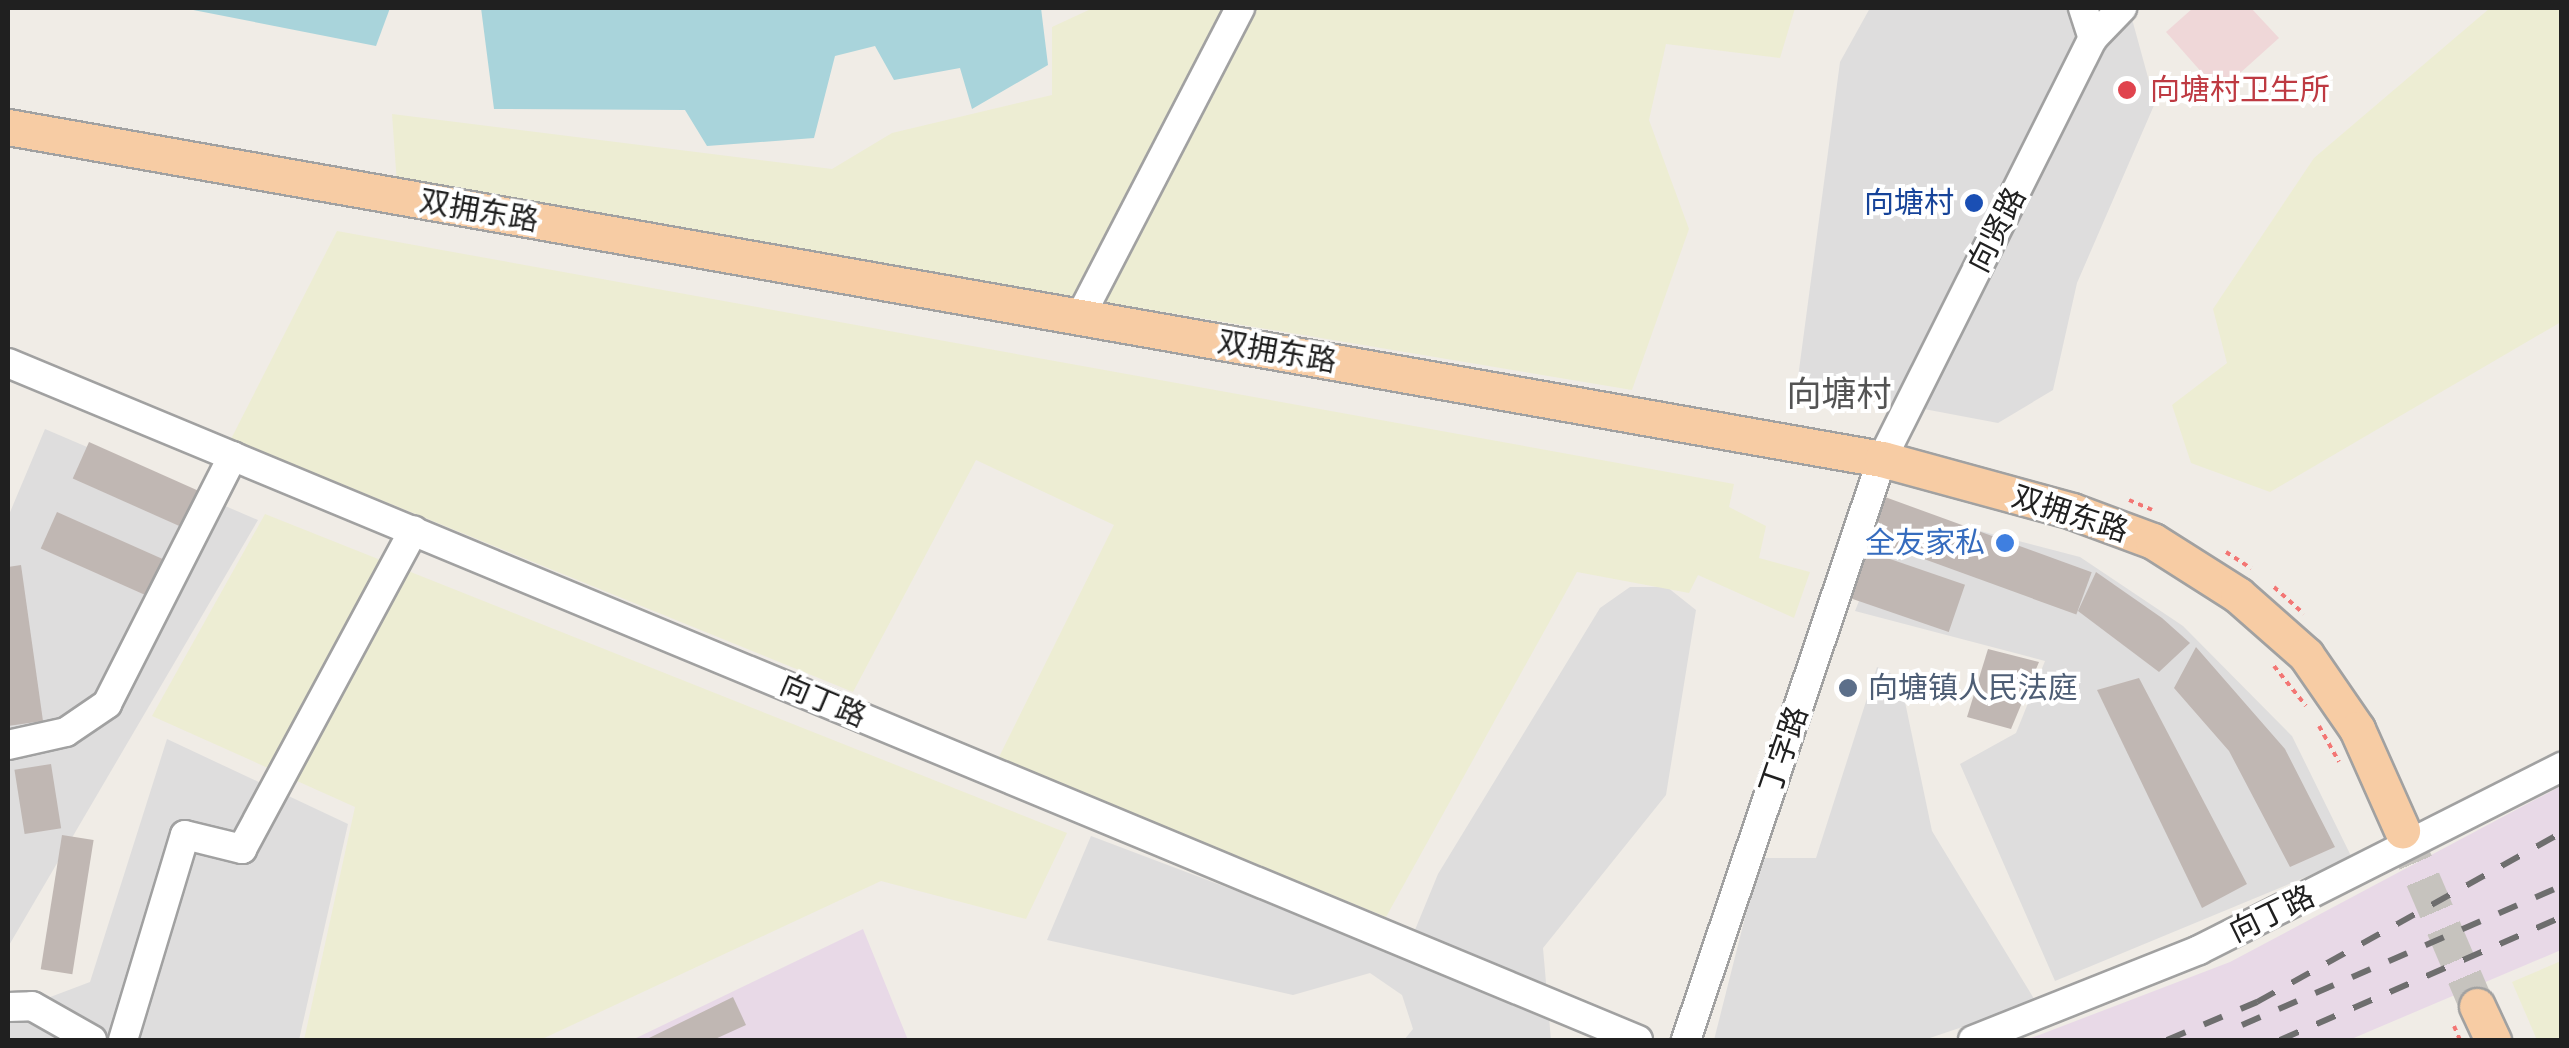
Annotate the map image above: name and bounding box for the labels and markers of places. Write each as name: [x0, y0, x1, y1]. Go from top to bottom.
place label: 向塘村卫生所: [2150, 72, 2330, 108]
marker: 向塘村卫生所: [2114, 77, 2140, 103]
place label: 向塘村: [1864, 185, 1954, 221]
marker: 向塘村: [1963, 192, 1985, 214]
place label: 全友家私: [1865, 525, 1985, 561]
marker: 全友家私: [1994, 532, 2016, 554]
place label: 向塘镇人民法庭: [1868, 670, 2078, 706]
marker: 向塘镇人民法庭: [1837, 677, 1859, 699]

